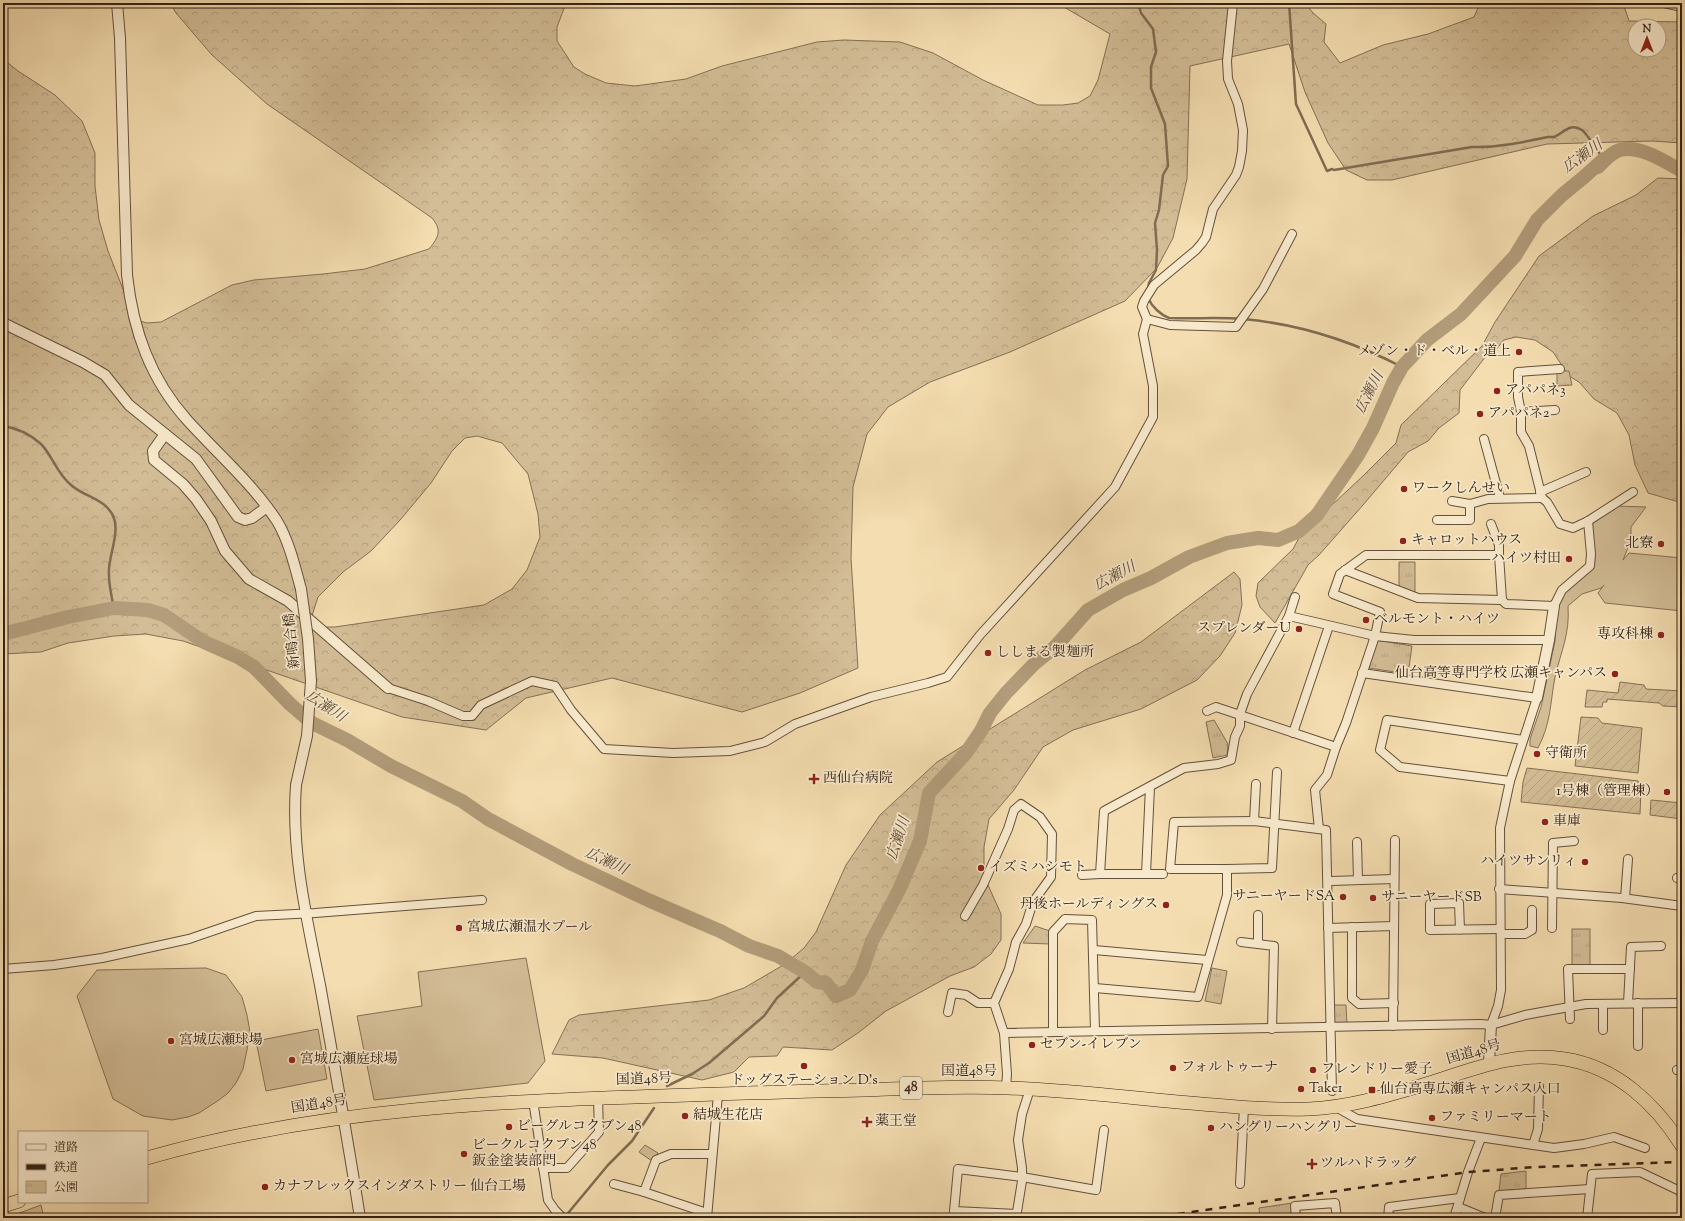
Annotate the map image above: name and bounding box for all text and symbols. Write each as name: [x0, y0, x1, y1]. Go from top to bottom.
north arrow: [1627, 18, 1667, 58]
text: N: [1642, 21, 1652, 37]
water label: 広瀬川: [1559, 134, 1609, 179]
place label: メゾン・ド・ベル・道上: [1357, 342, 1511, 362]
marker: メゾン・ド・ベル・道上: [1514, 347, 1524, 357]
water label: 広瀬川: [1350, 366, 1390, 418]
place label: アパパネ3: [1505, 381, 1566, 401]
marker: アパパネ3: [1492, 386, 1502, 396]
place label: アパパネ2: [1488, 404, 1550, 424]
marker: アパパネ2: [1475, 409, 1485, 419]
place label: ワークしんせい: [1412, 479, 1510, 499]
marker: ワークしんせい: [1399, 484, 1409, 494]
place label: キャロットハウス: [1411, 531, 1522, 551]
place label: 北寮: [1625, 534, 1653, 554]
marker: キャロットハウス: [1398, 536, 1408, 546]
marker: 北寮: [1656, 539, 1666, 549]
place label: ハイツ村田: [1491, 549, 1561, 569]
marker: ハイツ村田: [1564, 554, 1574, 564]
water label: 広瀬川: [1090, 556, 1142, 597]
place label: ベルモント・ハイツ: [1374, 610, 1500, 630]
street label: 新鳴合橋: [280, 612, 306, 670]
marker: ベルモント・ハイツ: [1361, 615, 1371, 625]
place label: スプレンダーU: [1197, 619, 1292, 639]
marker: スプレンダーU: [1294, 624, 1304, 634]
place label: 専攻科棟: [1597, 625, 1653, 645]
marker: 専攻科棟: [1656, 630, 1666, 640]
place label: ししまる製麺所: [996, 643, 1094, 663]
marker: ししまる製麺所: [983, 648, 993, 658]
place label: 仙台高等専門学校 広瀬キャンパス: [1395, 664, 1607, 684]
marker: 仙台高等専門学校 広瀬キャンパス: [1610, 669, 1620, 679]
water label: 広瀬川: [300, 686, 351, 729]
place label: 守衛所: [1545, 744, 1587, 764]
marker: 守衛所: [1532, 749, 1542, 759]
place label: 西仙台病院: [823, 769, 893, 789]
marker: 西仙台病院: [808, 773, 820, 785]
place label: 1号棟（管理棟）: [1556, 782, 1659, 802]
marker: 1号棟（管理棟）: [1662, 787, 1672, 797]
water label: 広瀬川: [882, 812, 917, 864]
place label: 車庫: [1553, 812, 1581, 832]
marker: 車庫: [1540, 817, 1550, 827]
water label: 広瀬川: [581, 843, 633, 882]
place label: ハイツサンリィ: [1480, 852, 1577, 872]
marker: ハイツサンリィ: [1580, 857, 1590, 867]
place label: イズミハシモト: [989, 858, 1087, 878]
marker: イズミハシモト: [976, 863, 986, 873]
place label: サニーヤードSA: [1232, 887, 1336, 907]
place label: サニーヤードSB: [1381, 888, 1482, 908]
marker: サニーヤードSA: [1338, 892, 1348, 902]
marker: サニーヤードSB: [1368, 893, 1378, 903]
place label: 丹後ホールディングス: [1020, 895, 1158, 915]
marker: 丹後ホールディングス: [1161, 900, 1171, 910]
place label: 宮城広瀬温水プール: [467, 918, 592, 938]
marker: 宮城広瀬温水プール: [454, 923, 464, 933]
place label: 宮城広瀬球場: [179, 1031, 263, 1051]
place label: セブン-イレブン: [1040, 1035, 1142, 1055]
marker: 宮城広瀬球場: [166, 1036, 176, 1046]
street label: 国道48号: [1444, 1036, 1504, 1070]
marker: セブン-イレブン: [1027, 1040, 1037, 1050]
place label: 宮城広瀬庭球場: [300, 1050, 398, 1070]
marker: 宮城広瀬庭球場: [287, 1055, 297, 1065]
place label: フォルトゥーナ: [1181, 1058, 1278, 1078]
place label: フレンドリー愛子: [1321, 1060, 1432, 1080]
marker: ドッグステーション D's: [799, 1061, 809, 1071]
street label: 国道48号: [941, 1062, 997, 1082]
marker: フォルトゥーナ: [1168, 1063, 1178, 1073]
marker: フレンドリー愛子: [1308, 1065, 1318, 1075]
street label: 国道48号: [616, 1069, 672, 1091]
place label: ドッグステーション D's: [730, 1071, 878, 1091]
road number: 48: [900, 1077, 922, 1099]
place label: Take1: [1309, 1079, 1343, 1099]
place label: 仙台高専広瀬キャンパス入口: [1380, 1080, 1561, 1100]
marker: Take1: [1296, 1084, 1306, 1094]
marker: 仙台高専広瀬キャンパス入口: [1367, 1085, 1377, 1095]
street label: 国道48号: [290, 1091, 348, 1119]
place label: 結城生花店: [693, 1106, 763, 1126]
place label: ファミリーマート: [1440, 1108, 1552, 1128]
marker: 結城生花店: [680, 1111, 690, 1121]
place label: 薬王堂: [875, 1112, 917, 1132]
marker: ファミリーマート: [1427, 1113, 1437, 1123]
place label: ビーグルコクブン48: [517, 1117, 642, 1137]
marker: 薬王堂: [862, 1117, 872, 1127]
place label: ハングリーハングリー: [1219, 1118, 1358, 1138]
marker: ビーグルコクブン48: [504, 1122, 514, 1132]
marker: ハングリーハングリー: [1206, 1123, 1216, 1133]
legend: [18, 1131, 148, 1203]
place label: ビークルコクブン48 鈑金塗装部門: [472, 1136, 597, 1172]
text: 道路: [54, 1139, 78, 1157]
marker: ビークルコクブン48 鈑金塗装部門: [459, 1149, 469, 1159]
place label: ツルハドラッグ: [1320, 1154, 1416, 1174]
text: 鉄道: [53, 1159, 78, 1177]
marker: ツルハドラッグ: [1307, 1159, 1317, 1169]
place label: カナフレックスインダストリー 仙台工場: [273, 1177, 526, 1197]
text: 公園: [54, 1179, 78, 1197]
marker: カナフレックスインダストリー 仙台工場: [260, 1182, 270, 1192]

